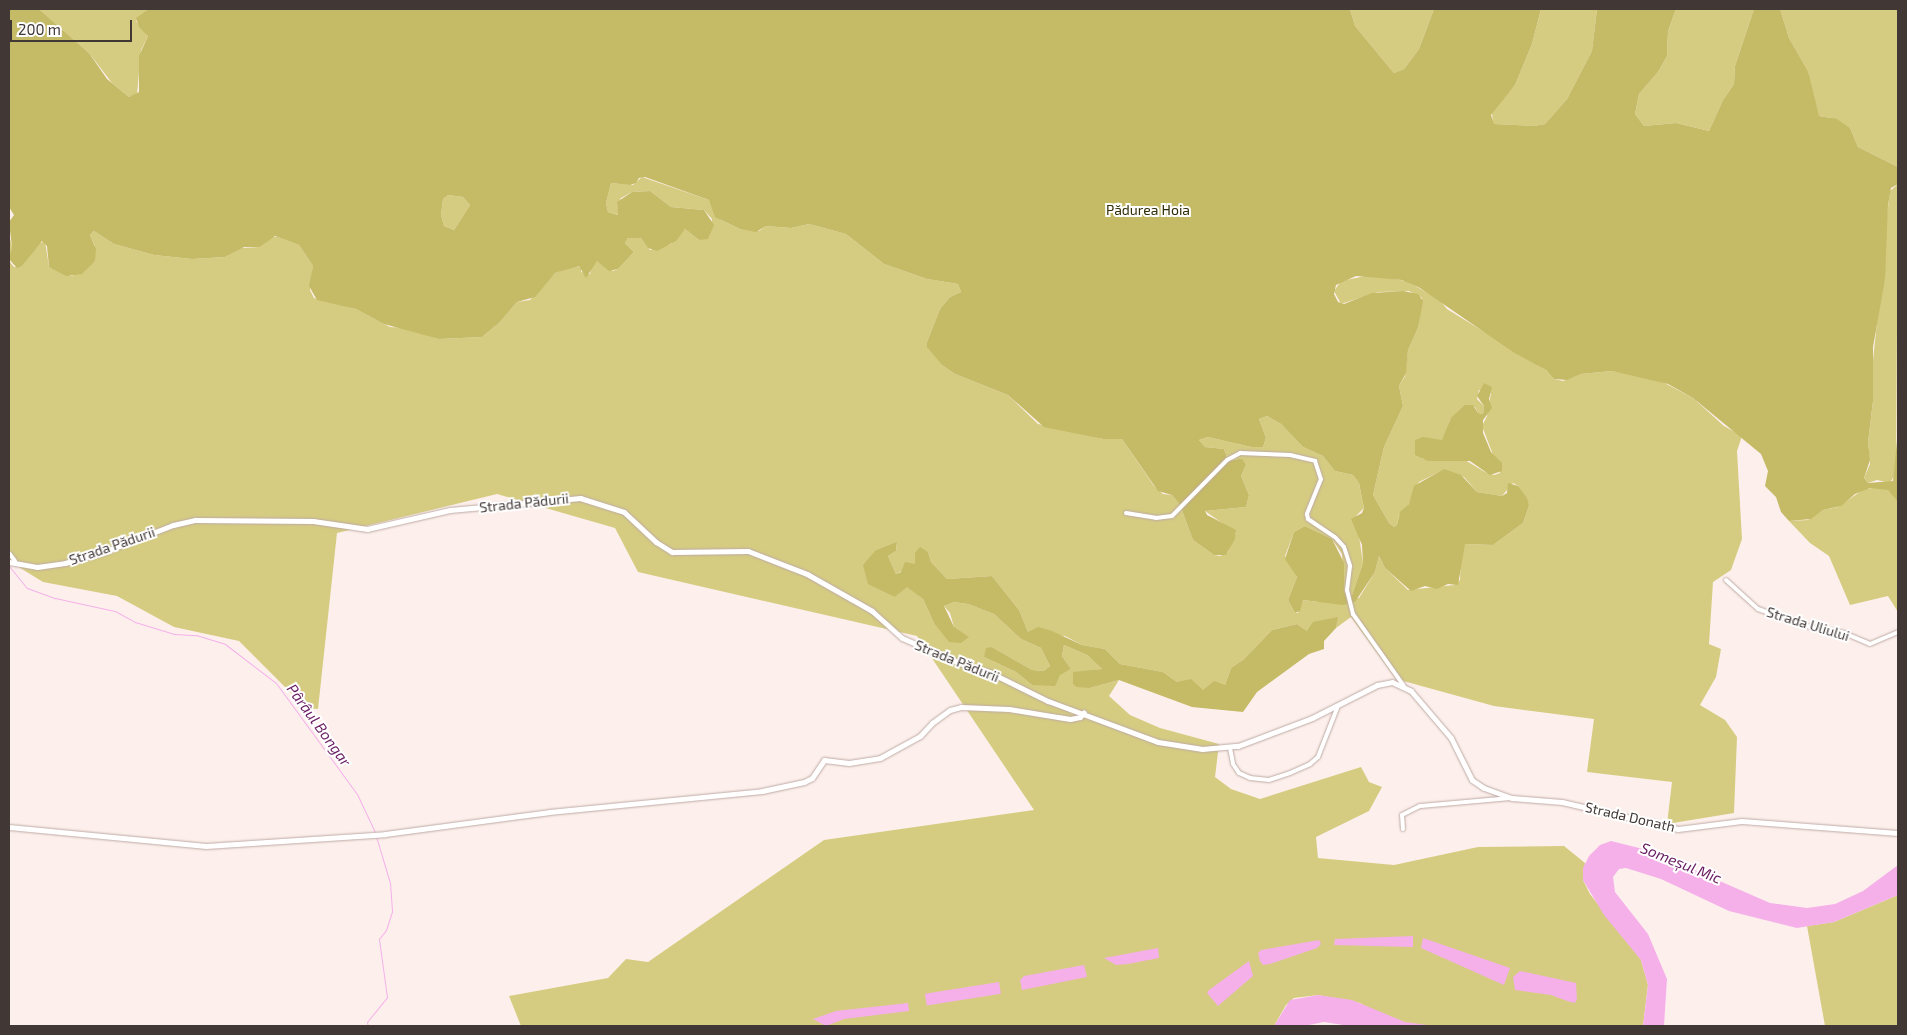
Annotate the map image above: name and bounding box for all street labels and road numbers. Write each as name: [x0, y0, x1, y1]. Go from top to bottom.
street label: Strada Pădurii: [479, 490, 569, 516]
street label: Strada Pădurii: [67, 523, 157, 569]
street label: Strada Uliului: [1765, 603, 1851, 645]
street label: Strada Pădurii: [912, 636, 1002, 686]
street label: Strada Donath: [1583, 798, 1677, 836]

